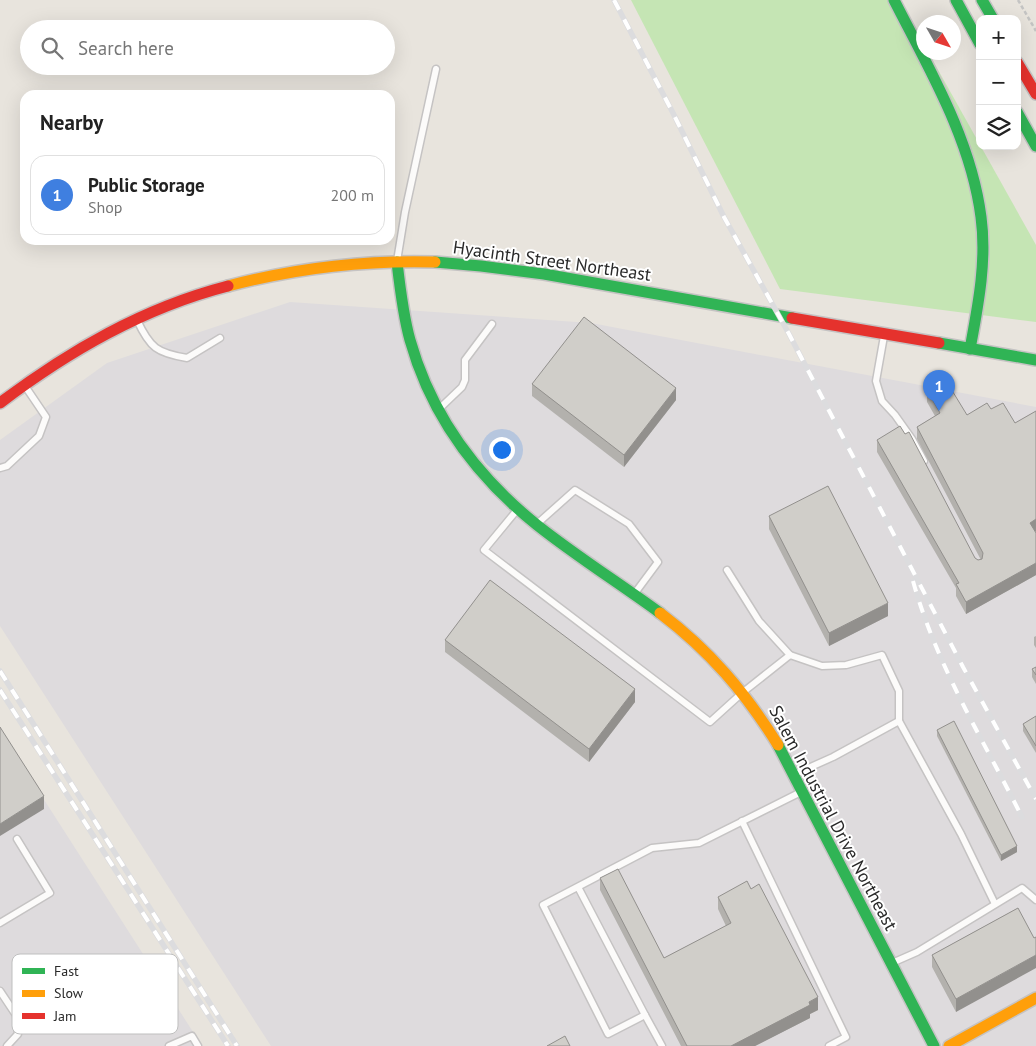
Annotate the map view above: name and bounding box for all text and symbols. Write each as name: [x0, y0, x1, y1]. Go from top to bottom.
north arrow: [916, 15, 961, 60]
map controls: [976, 15, 1021, 150]
button: +: [976, 15, 1021, 60]
search box: [20, 20, 395, 75]
icon: search: [38, 34, 66, 62]
text: Search here: [78, 36, 174, 60]
button: −: [976, 60, 1021, 105]
button: layers: [976, 105, 1021, 150]
text: Nearby: [40, 109, 103, 136]
text: Public Storage: [88, 173, 205, 197]
text: 1: [52, 185, 62, 205]
text: 200 m: [331, 185, 374, 205]
text: Shop: [88, 197, 122, 217]
street label: Hyacinth Street Northeast: [452, 235, 653, 286]
pin: 1: [923, 370, 955, 411]
your location: [489, 437, 515, 463]
street label: Salem Industrial Drive Northeast: [764, 701, 903, 934]
legend: [12, 954, 178, 1034]
text: Fast: [54, 962, 79, 980]
text: Slow: [54, 984, 84, 1002]
text: Jam: [53, 1007, 76, 1025]

